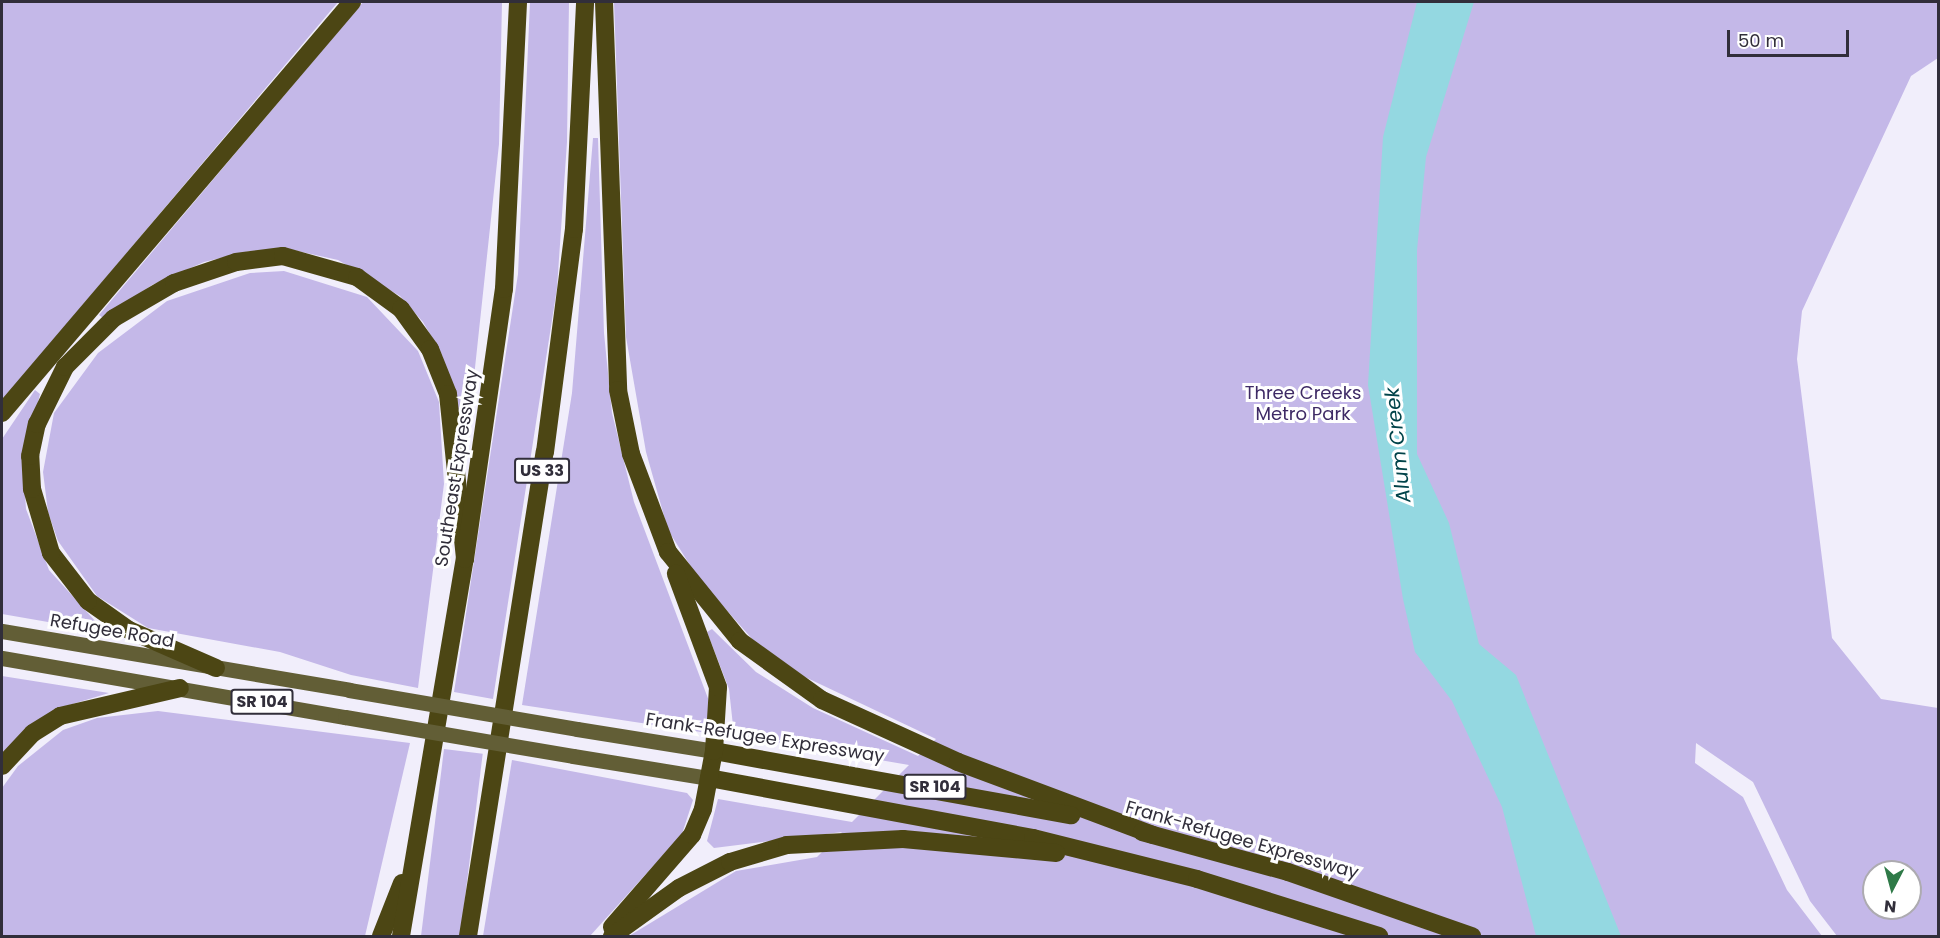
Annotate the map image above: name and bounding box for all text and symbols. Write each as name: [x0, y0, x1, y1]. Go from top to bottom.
scale bar: [1730, 18, 1852, 56]
text: 50 m: [1738, 28, 1784, 53]
street label: Southeast Expressway: [431, 368, 483, 568]
park label: Three Creeks Metro Park: [1245, 383, 1361, 426]
water label: Alum Creek: [1380, 386, 1416, 504]
road number: US 33: [514, 458, 570, 484]
street label: Refugee Road: [48, 609, 176, 653]
road number: SR 104: [230, 689, 294, 715]
street label: Frank-Refugee Expressway: [644, 708, 886, 768]
road number: SR 104: [904, 774, 966, 800]
street label: Frank-Refugee Expressway: [1123, 796, 1361, 884]
north arrow: [1862, 860, 1922, 920]
text: N: [1883, 894, 1897, 918]

